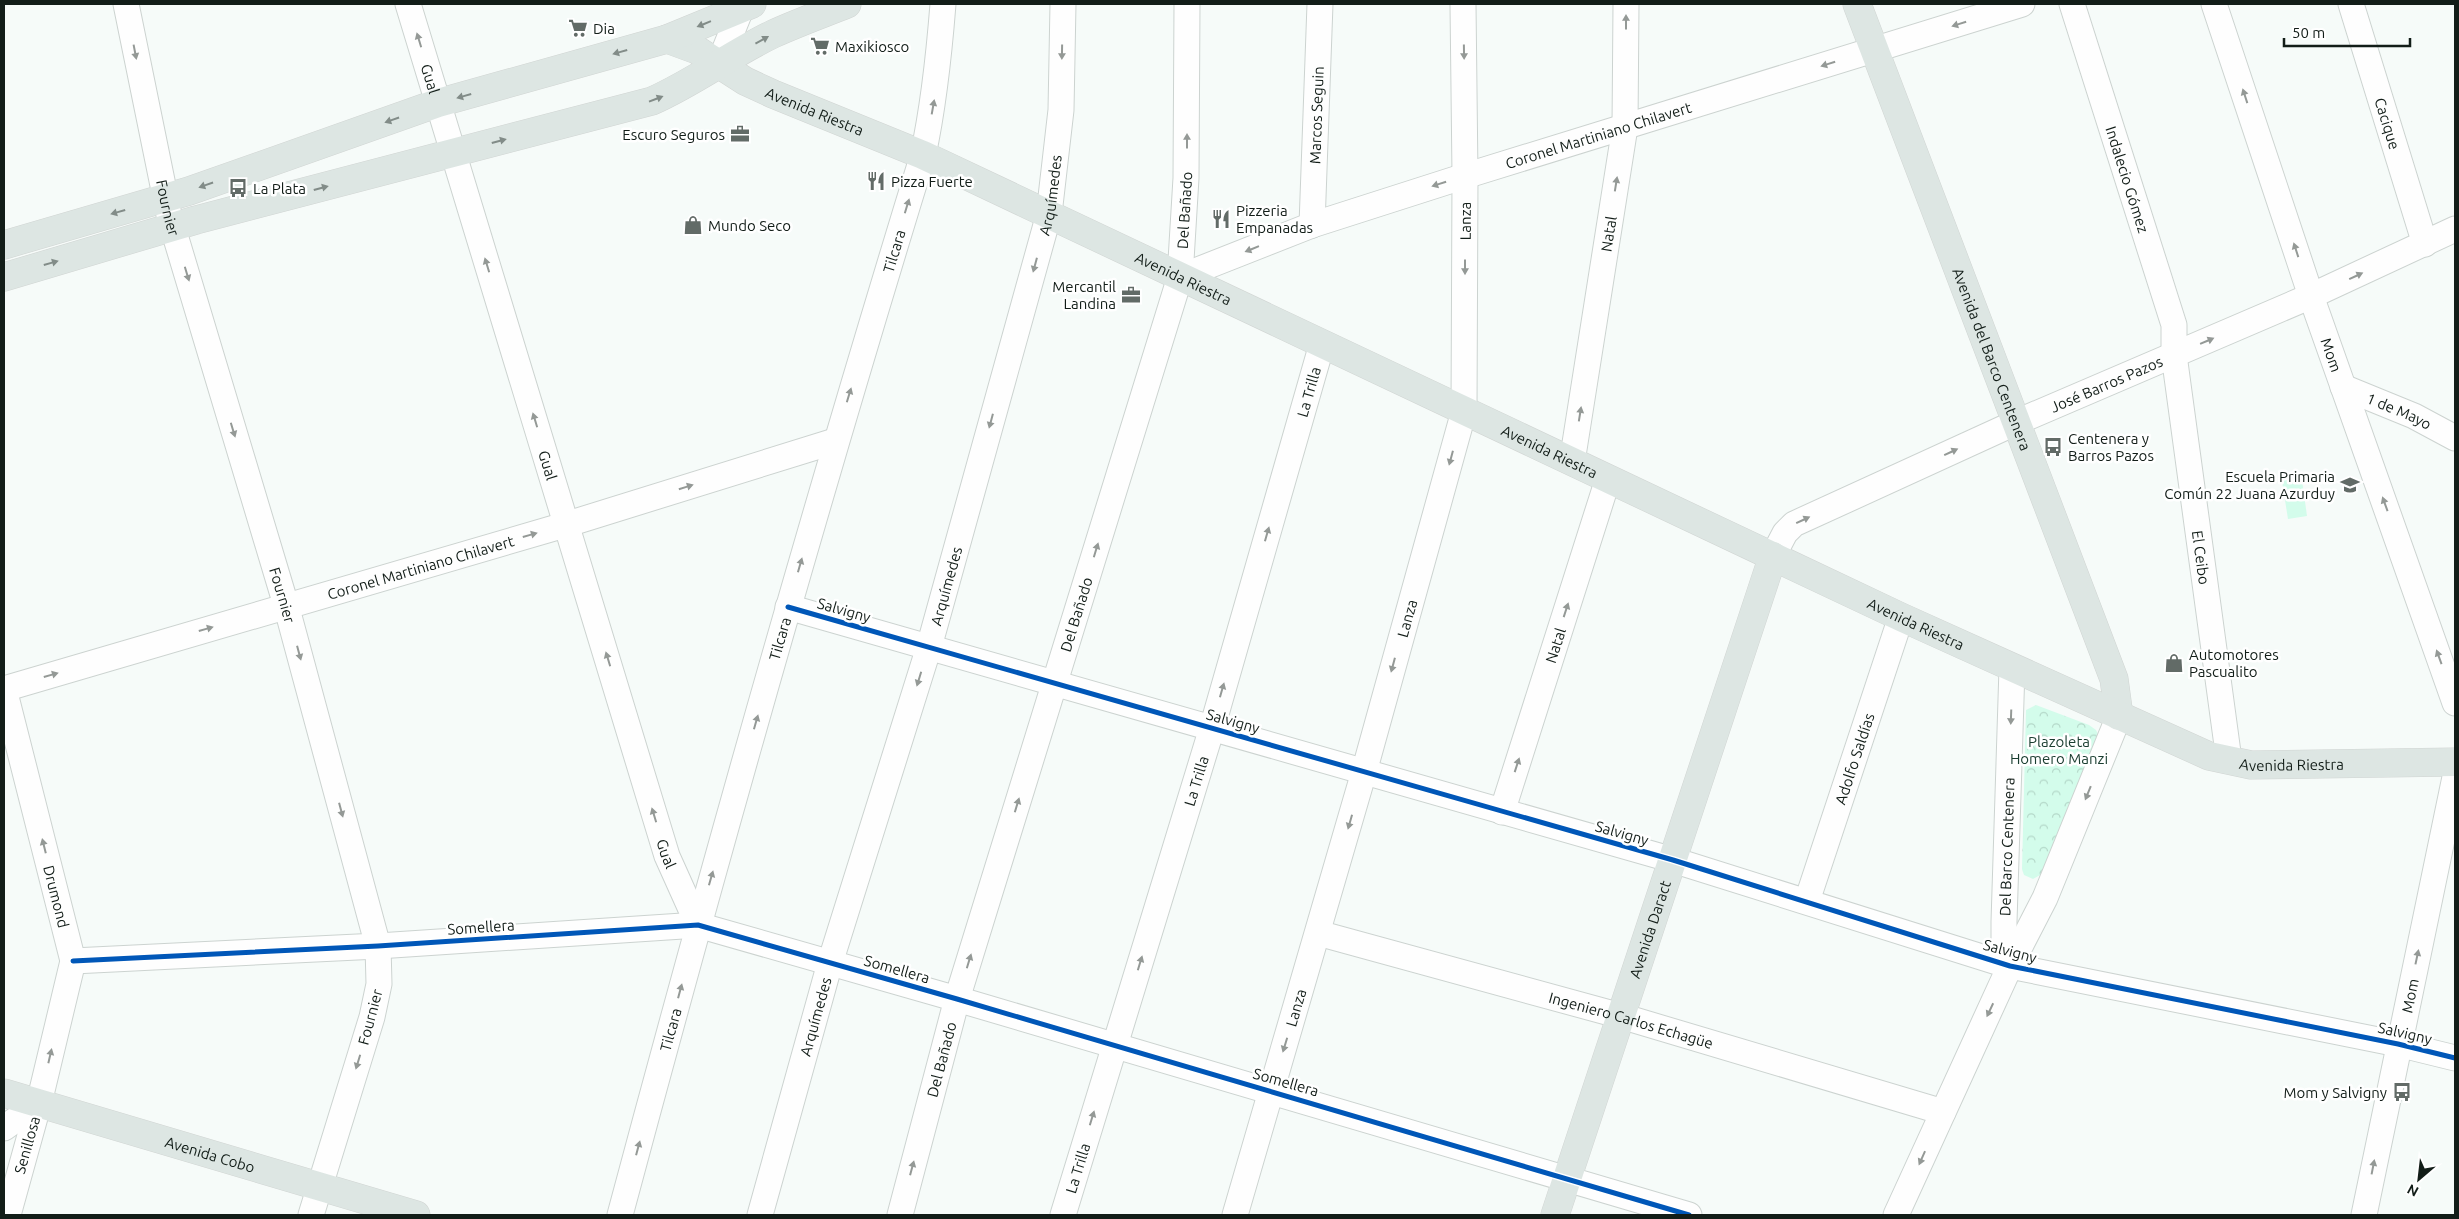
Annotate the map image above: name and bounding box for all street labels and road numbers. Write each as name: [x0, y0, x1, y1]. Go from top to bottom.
street label: Gual: [418, 62, 443, 96]
street label: Marcos Seguin: [1306, 66, 1326, 164]
street label: Avenida Riestra: [763, 83, 866, 139]
street label: Cacique: [2372, 96, 2404, 151]
street label: Coronel Martiniano Chilavert: [1503, 98, 1693, 172]
street label: Indalecio Gómez: [2103, 124, 2153, 235]
street label: Arquímedes: [1035, 154, 1064, 237]
street label: Del Bañado: [1173, 172, 1195, 249]
street label: Fournier: [154, 178, 183, 238]
street label: Lanza: [1456, 202, 1473, 240]
street label: Natal: [1597, 215, 1619, 253]
street label: Tilcara: [879, 227, 908, 275]
street label: Avenida Riestra: [1133, 248, 1234, 308]
street label: Avenida del Barco Centenera: [1950, 265, 2035, 453]
street label: Mom: [2318, 336, 2346, 374]
street label: José Barros Pazos: [2048, 352, 2165, 415]
street label: La Trilla: [1293, 365, 1324, 419]
street label: 1 de Mayo: [2364, 389, 2435, 432]
street label: Avenida Riestra: [1499, 421, 1601, 481]
street label: Gual: [536, 448, 561, 482]
street label: El Ceibo: [2189, 529, 2214, 585]
street label: Coronel Martiniano Chilavert: [325, 532, 516, 602]
street label: Arquímedes: [927, 545, 965, 627]
street label: Fournier: [267, 565, 299, 625]
street label: Del Bañado: [1056, 575, 1095, 654]
street label: Salvigny: [815, 594, 873, 626]
street label: Avenida Riestra: [1865, 594, 1967, 653]
street label: Lanza: [1393, 597, 1420, 639]
street label: Tilcara: [765, 615, 794, 662]
street label: Natal: [1542, 625, 1569, 665]
street label: Salvigny: [1204, 705, 1262, 737]
street label: Adolfo Saldías: [1831, 711, 1877, 807]
street label: La Trilla: [1180, 754, 1212, 808]
street label: Avenida Riestra: [2238, 754, 2344, 774]
street label: Del Barco Centenera: [1996, 777, 2017, 916]
street label: Salvigny: [1593, 817, 1651, 849]
street label: Gual: [654, 837, 680, 871]
street label: Drumond: [41, 863, 73, 930]
street label: Avenida Daract: [1625, 878, 1674, 980]
street label: Somellera: [447, 916, 515, 938]
street label: Salvigny: [1981, 936, 2039, 966]
street label: Somellera: [862, 952, 932, 986]
street label: Arquímedes: [796, 975, 834, 1058]
street label: Mom: [2398, 977, 2421, 1014]
street label: Fournier: [354, 987, 386, 1047]
street label: Lanza: [1282, 987, 1309, 1028]
street label: Ingeniero Carlos Echagüe: [1547, 988, 1715, 1052]
street label: Tilcara: [656, 1006, 684, 1053]
street label: Salvigny: [2376, 1019, 2434, 1047]
street label: Del Bañado: [923, 1020, 959, 1099]
street label: Somellera: [1251, 1065, 1321, 1099]
street label: Senillosa: [11, 1114, 43, 1176]
street label: Avenida Cobo: [163, 1133, 257, 1175]
street label: La Trilla: [1062, 1141, 1093, 1195]

